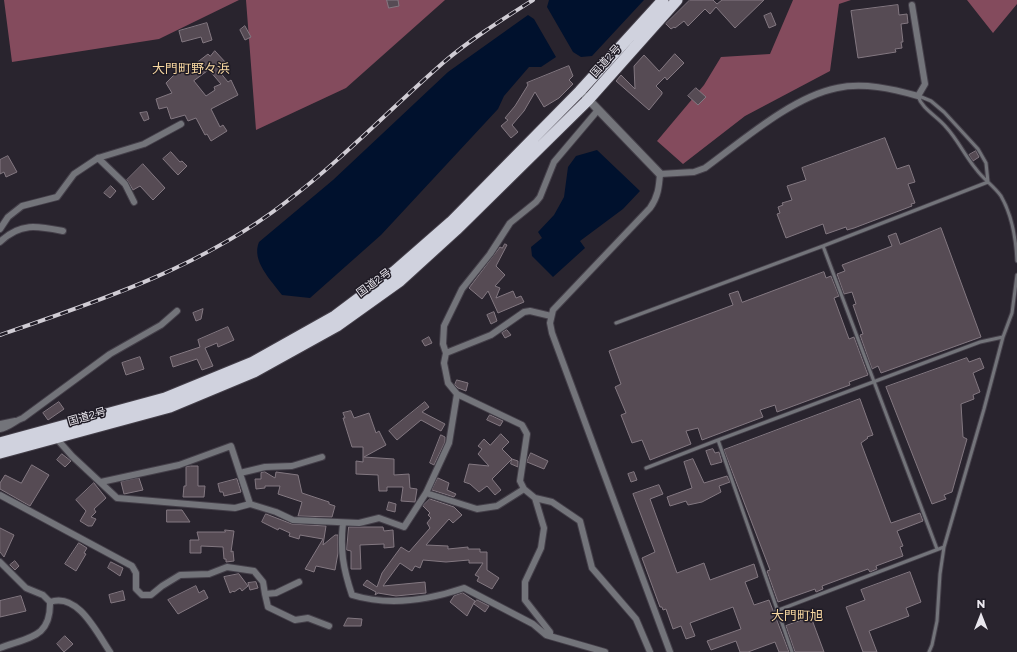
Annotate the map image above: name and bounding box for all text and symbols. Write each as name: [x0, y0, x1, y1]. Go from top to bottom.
street label: 国道2号: [588, 42, 624, 80]
district label: 大門町野々浜: [152, 61, 230, 77]
street label: 国道2号: [354, 266, 394, 300]
street label: 国道2号: [66, 405, 108, 429]
north arrow: [961, 596, 1001, 636]
text: N: [977, 597, 985, 611]
district label: 大門町旭: [771, 608, 823, 624]

